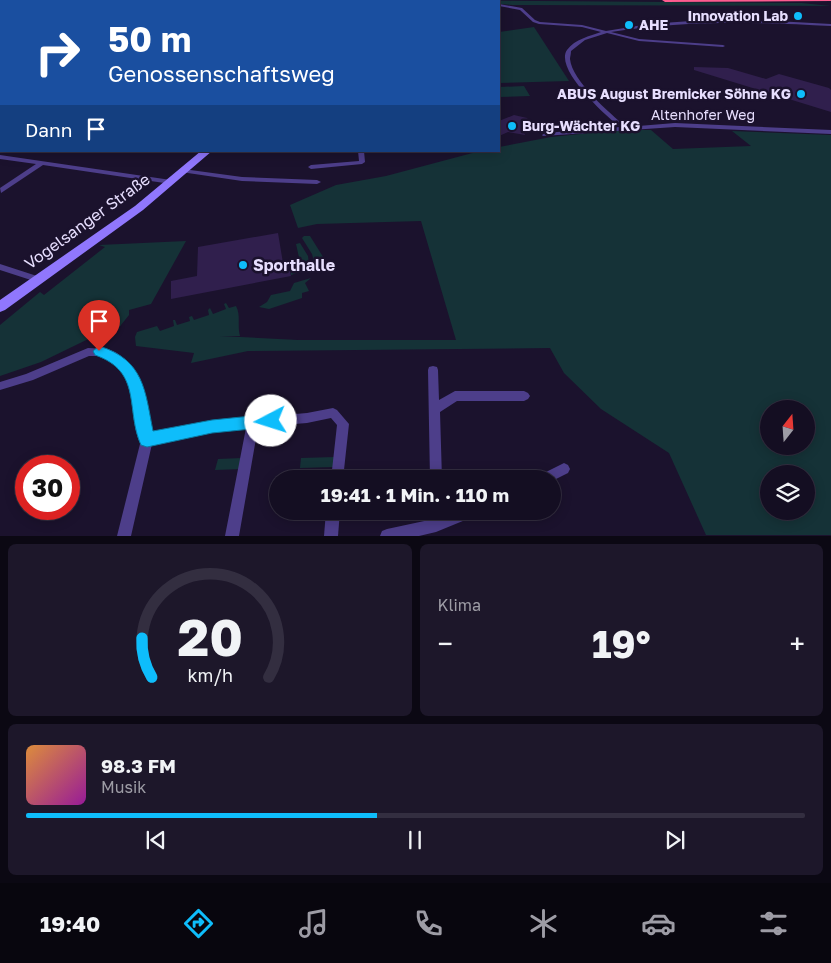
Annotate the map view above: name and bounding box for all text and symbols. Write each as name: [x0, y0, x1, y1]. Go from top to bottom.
place label: Innovation Lab: [687, 7, 788, 24]
marker: Innovation Lab: [792, 10, 804, 22]
place label: AHE: [639, 16, 669, 33]
text: 50 m: [108, 18, 191, 60]
marker: AHE: [623, 19, 635, 31]
icon: right: [25, 20, 90, 85]
text: Genossenschaftsweg: [108, 60, 335, 87]
place label: ABUS August Bremicker Söhne KG: [557, 85, 791, 102]
marker: ABUS August Bremicker Söhne KG: [795, 88, 807, 100]
street label: Altenhofer Weg: [651, 106, 755, 123]
icon: arrive: [82, 115, 110, 143]
place label: Burg-Wächter KG: [522, 117, 640, 134]
text: Dann: [25, 118, 72, 141]
marker: Burg-Wächter KG: [506, 120, 518, 132]
street label: Vogelsanger Straße: [20, 169, 154, 273]
place label: Sporthalle: [253, 255, 335, 275]
marker: Sporthalle: [237, 259, 249, 271]
pin: [78, 300, 120, 351]
icon: arrive: [85, 307, 113, 335]
position arrow: [244, 394, 296, 446]
north arrow: [760, 400, 815, 455]
map controls: [760, 400, 815, 520]
speed limit sign: 30: [15, 455, 80, 520]
button: layers: [760, 465, 815, 520]
text: 19:41 · 1 Min. · 110 m: [321, 483, 509, 506]
text: Klima: [438, 595, 481, 615]
text: 20: [177, 605, 243, 667]
text: 19°: [592, 621, 651, 666]
text: −: [438, 627, 453, 660]
text: +: [790, 627, 805, 660]
text: km/h: [187, 664, 232, 686]
text: 98.3 FM: [101, 754, 176, 777]
text: Musik: [101, 777, 146, 797]
icon: previous: [142, 826, 170, 854]
icon: pause: [401, 826, 429, 854]
icon: next: [661, 826, 689, 854]
icon: directions: [181, 906, 216, 941]
icon: music: [296, 906, 331, 941]
icon: phone: [411, 906, 446, 941]
icon: climate: [526, 906, 561, 941]
icon: car: [641, 906, 676, 941]
icon: filters: [756, 906, 791, 941]
text: 19:40: [40, 910, 100, 937]

